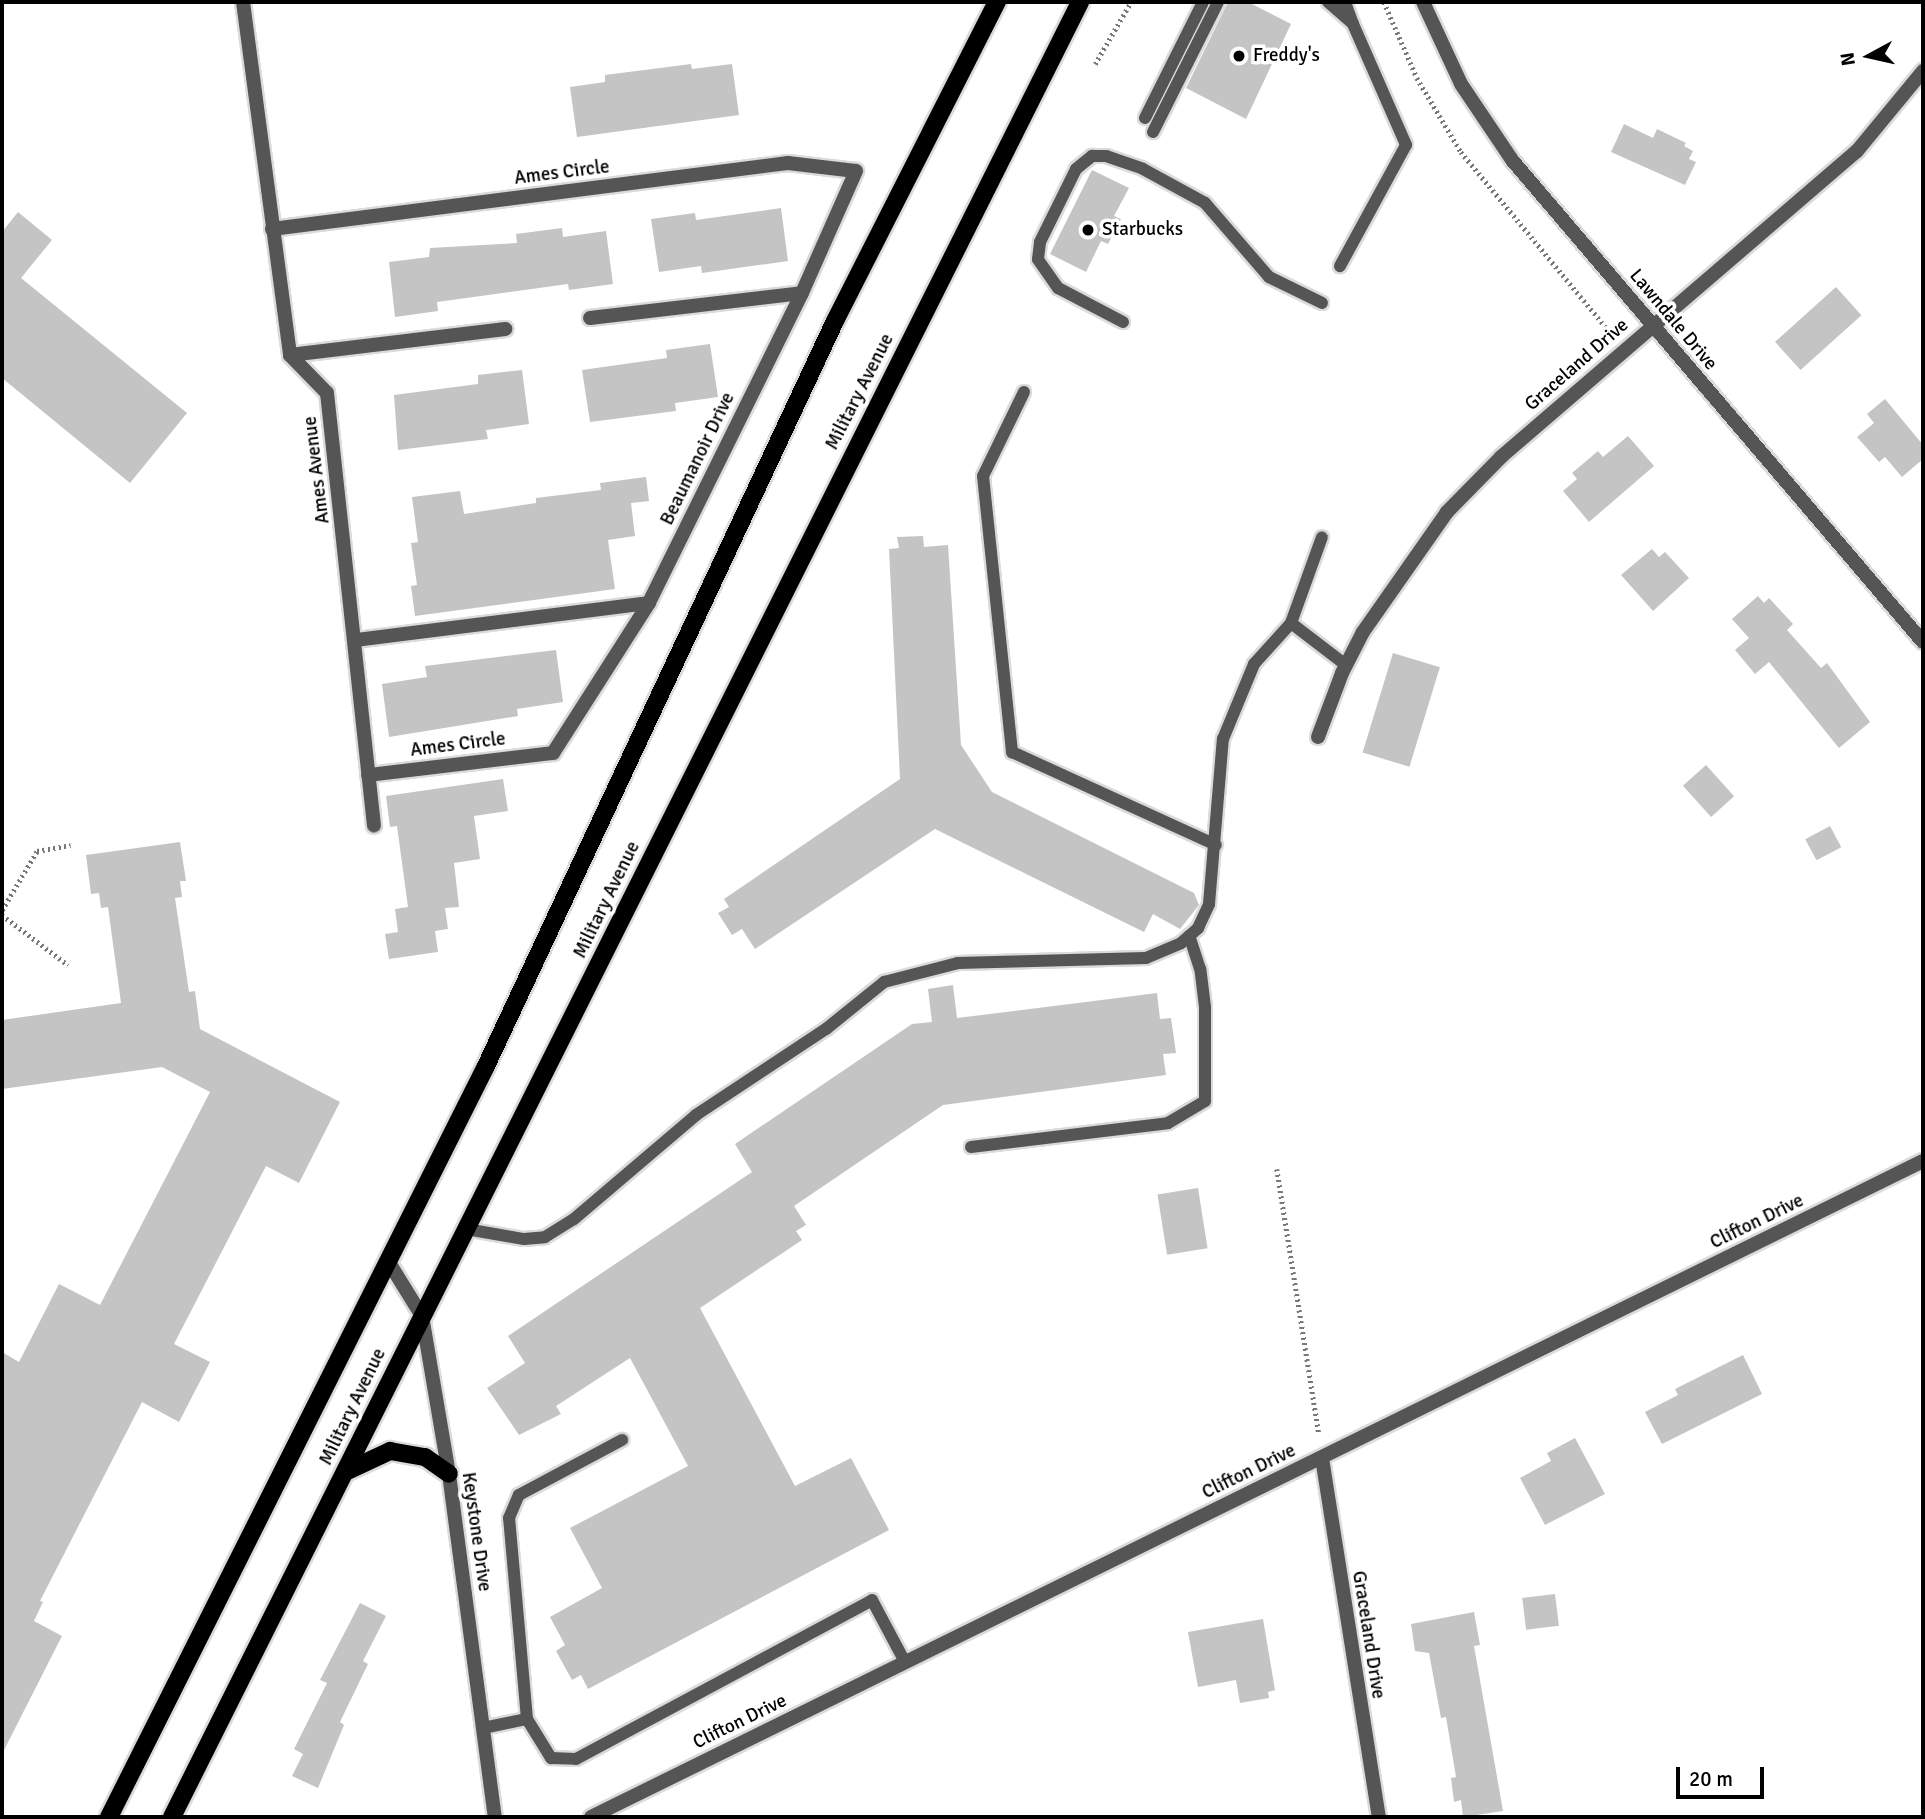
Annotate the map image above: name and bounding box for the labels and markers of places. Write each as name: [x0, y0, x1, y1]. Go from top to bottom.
place label: Freddy's: [1253, 45, 1320, 67]
marker: Freddy's: [1231, 48, 1247, 64]
place label: Starbucks: [1102, 219, 1183, 241]
marker: Starbucks: [1080, 222, 1096, 238]

